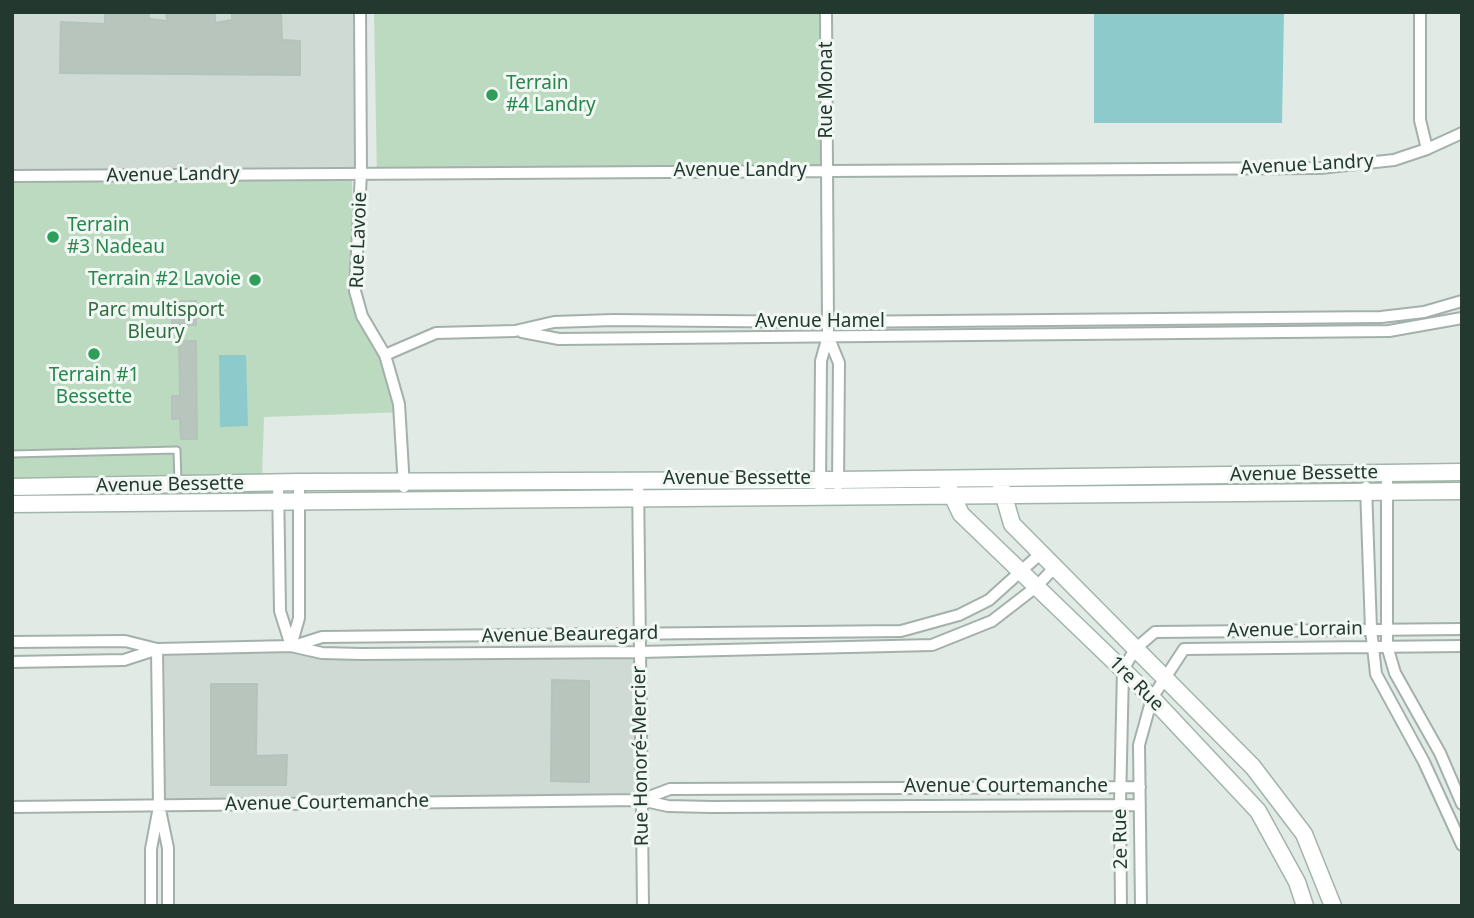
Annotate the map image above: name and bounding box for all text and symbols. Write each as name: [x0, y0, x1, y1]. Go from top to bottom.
street label: Rue Monat: [816, 41, 838, 139]
place label: Terrain #4 Landry: [506, 73, 596, 117]
marker: Terrain #4 Landry: [484, 87, 500, 103]
street label: Avenue Landry: [1240, 150, 1374, 180]
street label: Avenue Landry: [673, 160, 807, 182]
street label: Avenue Landry: [106, 162, 240, 188]
street label: Rue Lavoie: [346, 191, 372, 289]
place label: Terrain #3 Nadeau: [67, 215, 165, 259]
marker: Terrain #3 Nadeau: [45, 229, 61, 245]
place label: Terrain #2 Lavoie: [88, 269, 241, 291]
marker: Terrain #2 Lavoie: [247, 272, 263, 288]
park label: Parc multisport Bleury: [88, 300, 224, 344]
street label: Avenue Hamel: [755, 311, 885, 333]
marker: Terrain #1 Bessette: [86, 346, 102, 362]
place label: Terrain #1 Bessette: [49, 365, 139, 409]
street label: Avenue Bessette: [1230, 461, 1378, 487]
street label: Avenue Bessette: [663, 468, 811, 490]
street label: Avenue Bessette: [96, 472, 244, 498]
street label: Avenue Lorrain: [1227, 617, 1363, 643]
street label: Avenue Beauregard: [481, 622, 659, 648]
street label: 1re Rue: [1104, 652, 1168, 716]
street label: Rue Honoré-Mercier: [628, 666, 654, 846]
street label: Avenue Courtemanche: [904, 776, 1108, 798]
street label: Avenue Courtemanche: [225, 790, 429, 816]
street label: 2e Rue: [1109, 808, 1133, 870]

